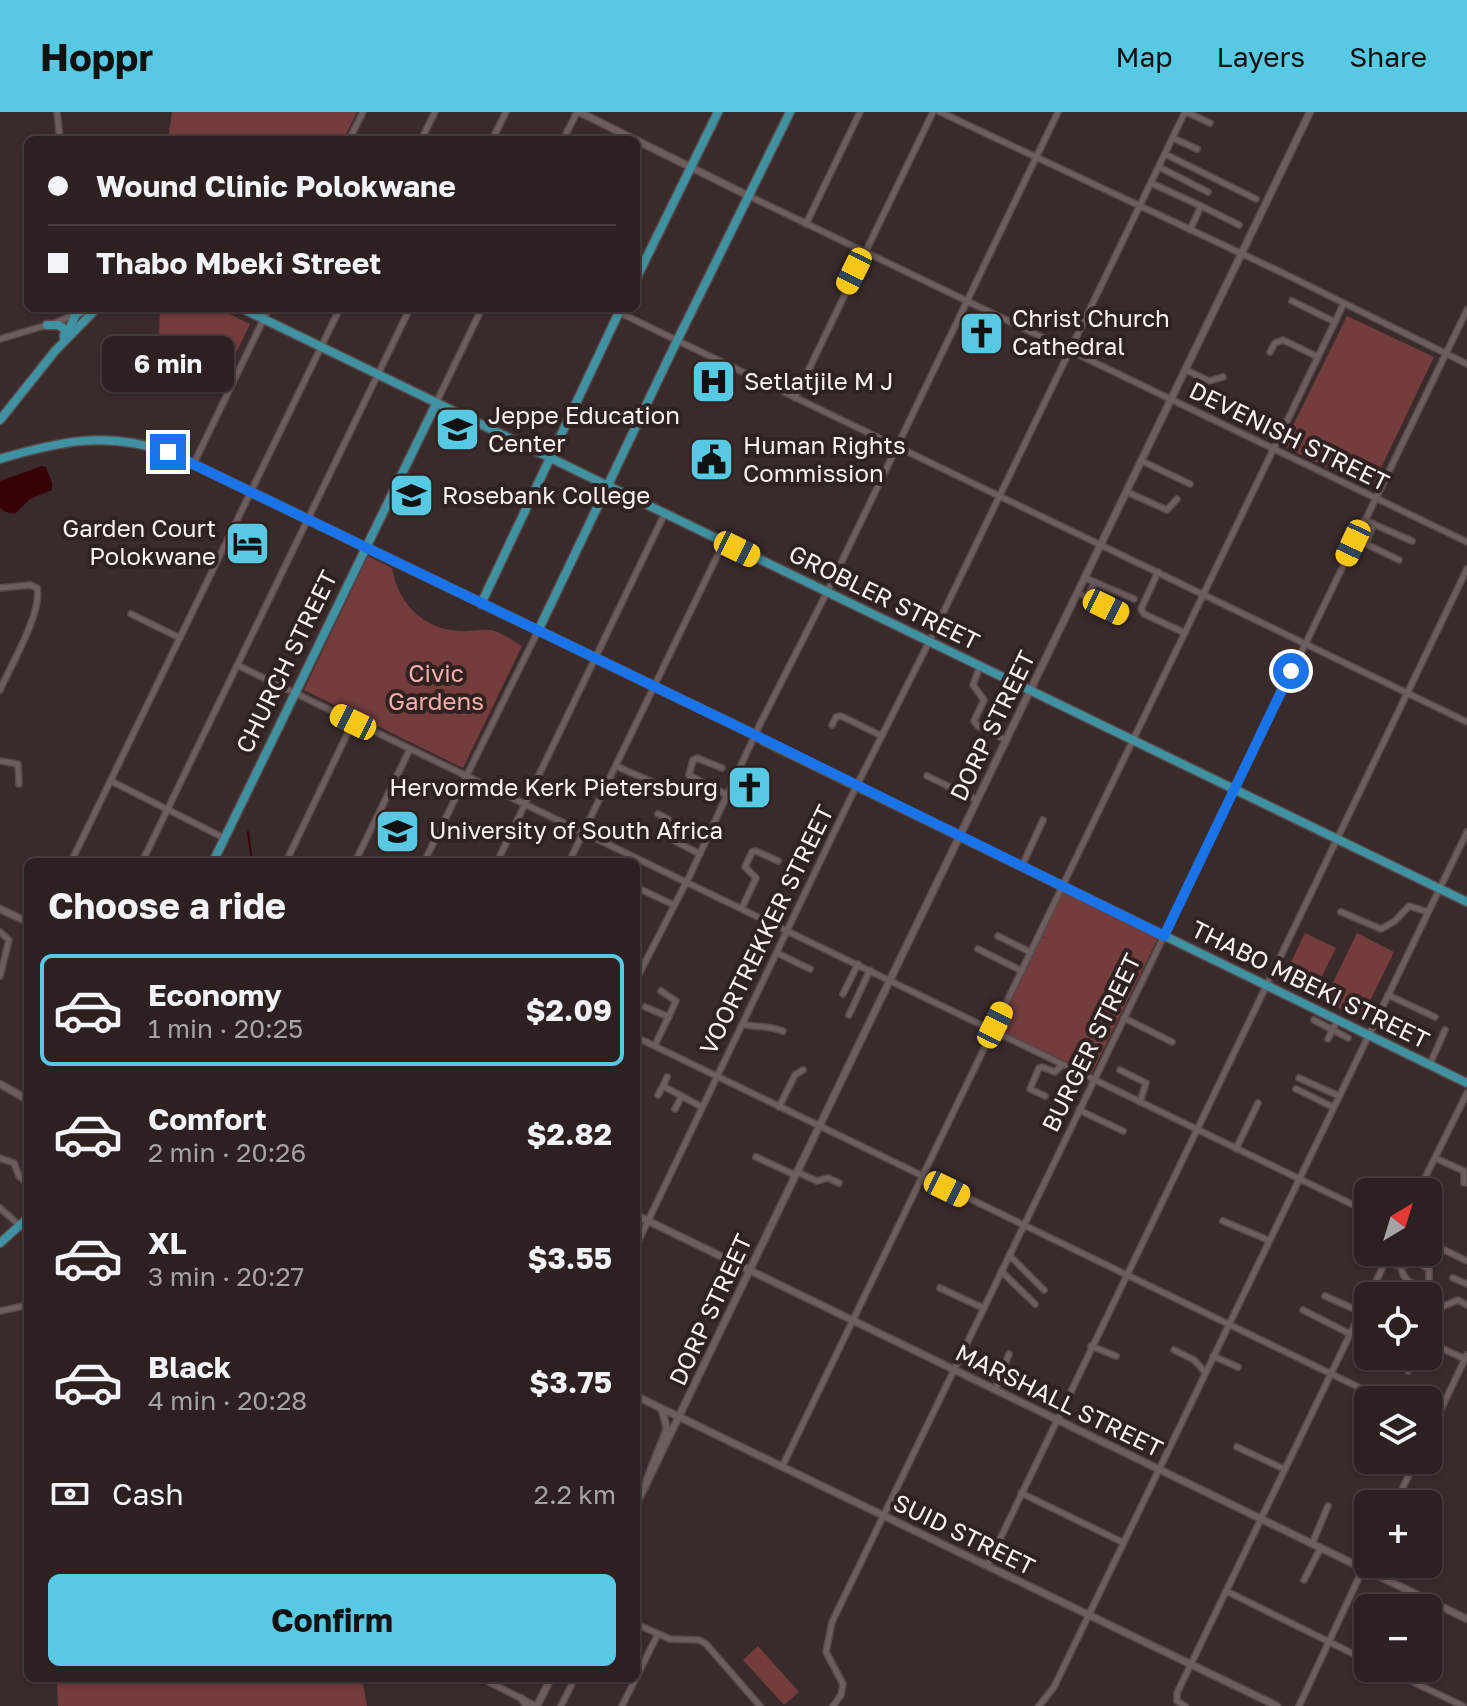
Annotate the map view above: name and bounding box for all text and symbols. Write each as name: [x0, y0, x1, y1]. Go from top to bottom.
text: Hoppr: [40, 34, 153, 79]
text: Map: [1115, 40, 1173, 73]
text: Layers: [1217, 40, 1305, 73]
text: Share: [1349, 40, 1427, 73]
text: Wound Clinic Polokwane: [96, 168, 456, 204]
car: [833, 244, 875, 298]
text: Thabo Mbeki Street: [96, 245, 381, 281]
place label: Christ Church Cathedral: [1012, 303, 1170, 360]
church icon: Christ Church Cathedral: [957, 309, 1005, 357]
callout: 6 min: [102, 336, 234, 392]
text: 6 min: [134, 348, 202, 379]
hospital icon: Setlatjile M J: [689, 358, 737, 406]
place label: Setlatjile M J: [744, 366, 894, 395]
street label: DEVENISH STREET: [1185, 375, 1394, 497]
place label: Jeppe Education Center: [488, 400, 680, 457]
school or university icon: Jeppe Education Center: [433, 406, 481, 454]
place label: Human Rights Commission: [743, 430, 906, 487]
route end: [150, 434, 186, 470]
public building icon: Human Rights Commission: [688, 436, 736, 484]
school or university icon: Rosebank College: [387, 472, 435, 520]
place label: Rosebank College: [442, 480, 650, 509]
place label: Garden Court Polokwane: [62, 513, 216, 570]
car: [1332, 516, 1374, 570]
hotel icon: Garden Court Polokwane: [223, 519, 271, 567]
car: [710, 528, 764, 570]
street label: GROBLER STREET: [785, 538, 985, 655]
street label: CHURCH STREET: [229, 565, 343, 757]
car: [1079, 586, 1133, 628]
street label: DORP STREET: [943, 645, 1041, 805]
route start: [1273, 653, 1309, 689]
park label: Civic Gardens: [388, 658, 484, 715]
car: [326, 701, 380, 743]
church icon: Hervormde Kerk Pietersburg: [725, 764, 773, 812]
place label: Hervormde Kerk Pietersburg: [389, 772, 718, 801]
street label: VOORTREKKER STREET: [693, 800, 839, 1059]
school or university icon: University of South Africa: [374, 807, 422, 855]
place label: University of South Africa: [429, 815, 723, 844]
text: Choose a ride: [48, 884, 286, 927]
street label: THABO MBEKI STREET: [1187, 913, 1434, 1054]
street label: BURGER STREET: [1035, 948, 1146, 1136]
icon: car: [52, 974, 124, 1046]
text: Economy: [148, 977, 282, 1013]
text: $2.09: [525, 992, 612, 1028]
car: [974, 998, 1016, 1052]
text: 1 min · 20:25: [148, 1013, 303, 1044]
icon: car: [52, 1098, 124, 1170]
text: Comfort: [148, 1101, 267, 1137]
text: $2.82: [527, 1116, 612, 1152]
text: 2 min · 20:26: [148, 1137, 306, 1168]
car: [920, 1168, 974, 1210]
north arrow: [1354, 1178, 1442, 1266]
map controls: [1354, 1178, 1442, 1682]
icon: car: [52, 1222, 124, 1294]
text: XL: [148, 1225, 187, 1261]
street label: DORP STREET: [662, 1229, 757, 1390]
text: $3.55: [527, 1240, 612, 1276]
text: 3 min · 20:27: [148, 1261, 304, 1292]
button: locate: [1354, 1282, 1442, 1370]
street label: MARSHALL STREET: [951, 1337, 1168, 1462]
icon: car: [52, 1346, 124, 1418]
text: Black: [148, 1349, 231, 1385]
text: $3.75: [529, 1364, 612, 1400]
text: 4 min · 20:28: [148, 1385, 307, 1416]
button: layers: [1354, 1386, 1442, 1474]
icon: cash: [48, 1472, 92, 1516]
text: Cash: [112, 1476, 184, 1512]
text: 2.2 km: [534, 1479, 616, 1510]
street label: SUID STREET: [889, 1487, 1040, 1580]
button: +: [1354, 1490, 1442, 1578]
button: Confirm: [48, 1574, 616, 1666]
button: −: [1354, 1594, 1442, 1682]

